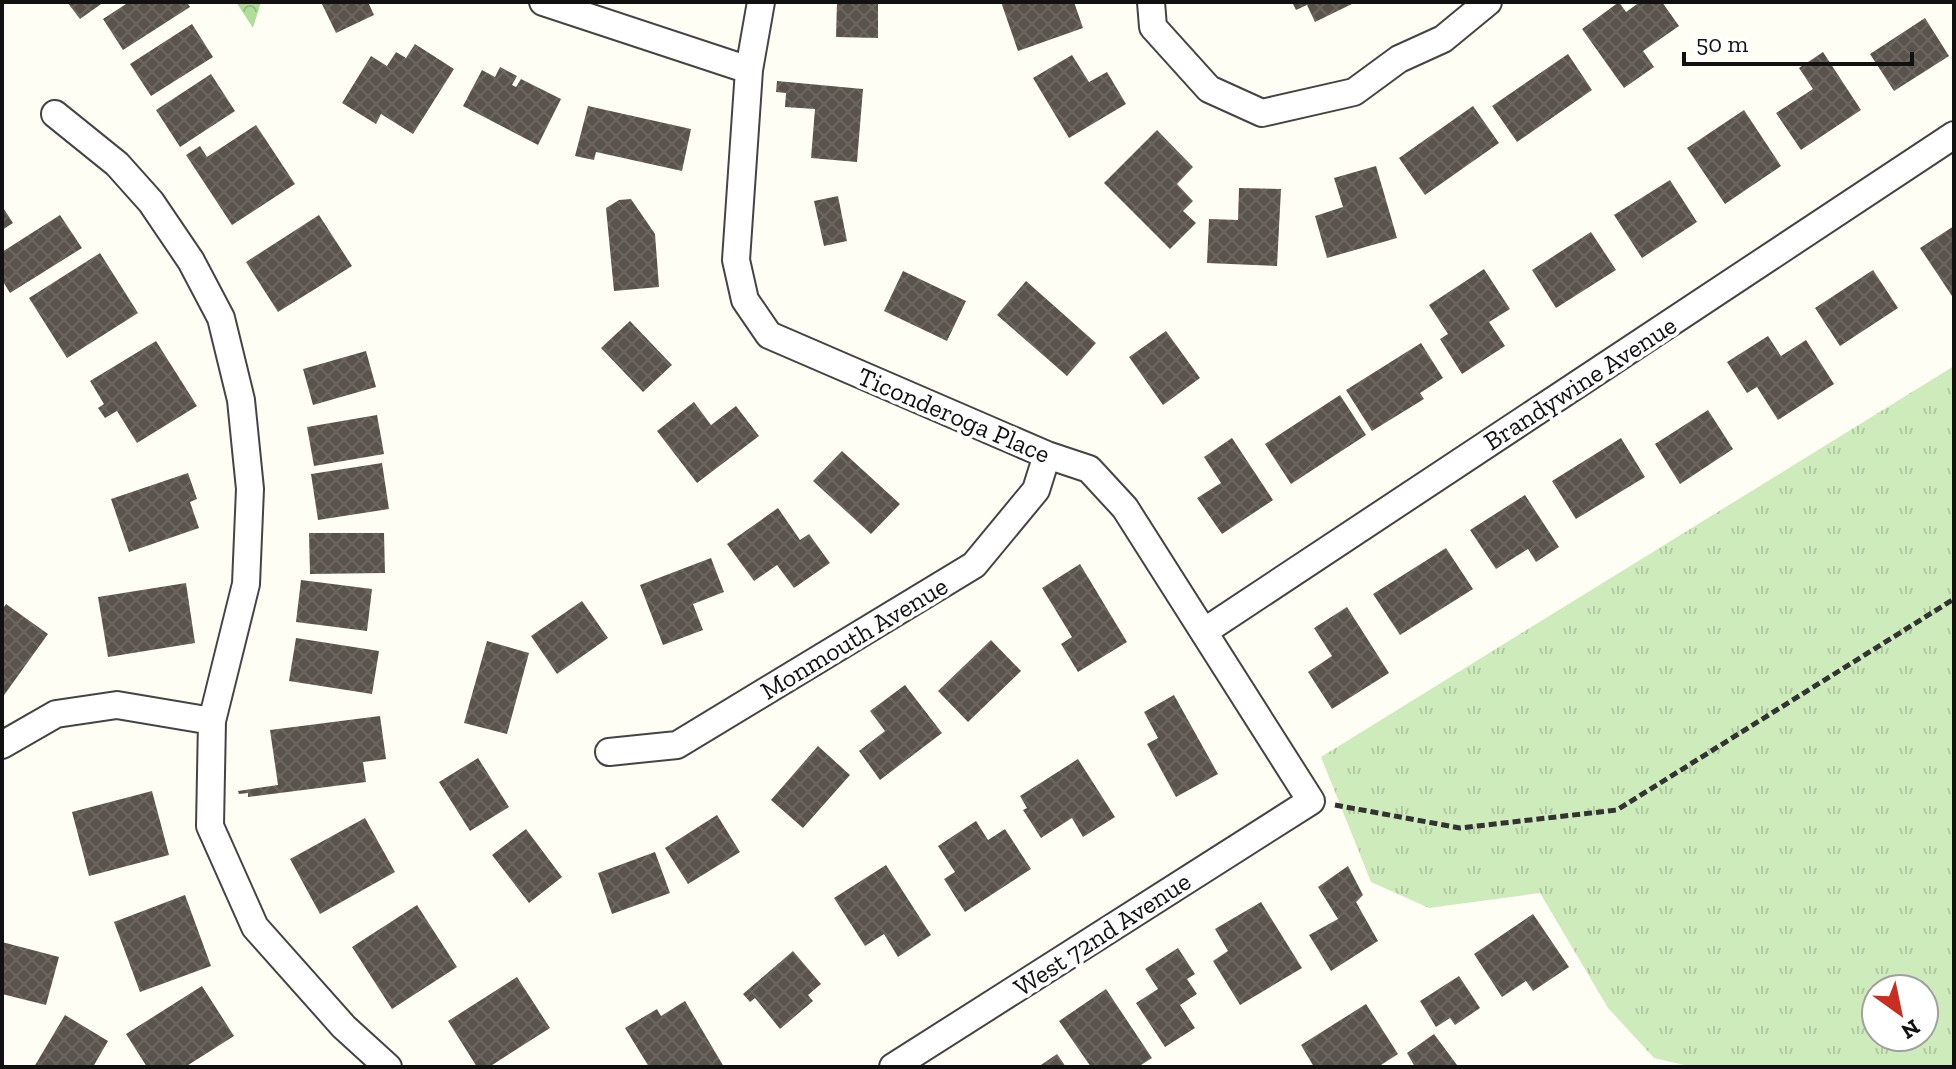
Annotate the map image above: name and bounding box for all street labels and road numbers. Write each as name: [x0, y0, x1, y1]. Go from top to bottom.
street label: Brandywine Avenue: [1478, 309, 1682, 457]
street label: Ticonderoga Place: [853, 360, 1055, 470]
street label: Monmouth Avenue: [755, 570, 953, 706]
street label: West 72nd Avenue: [1008, 865, 1196, 1003]

